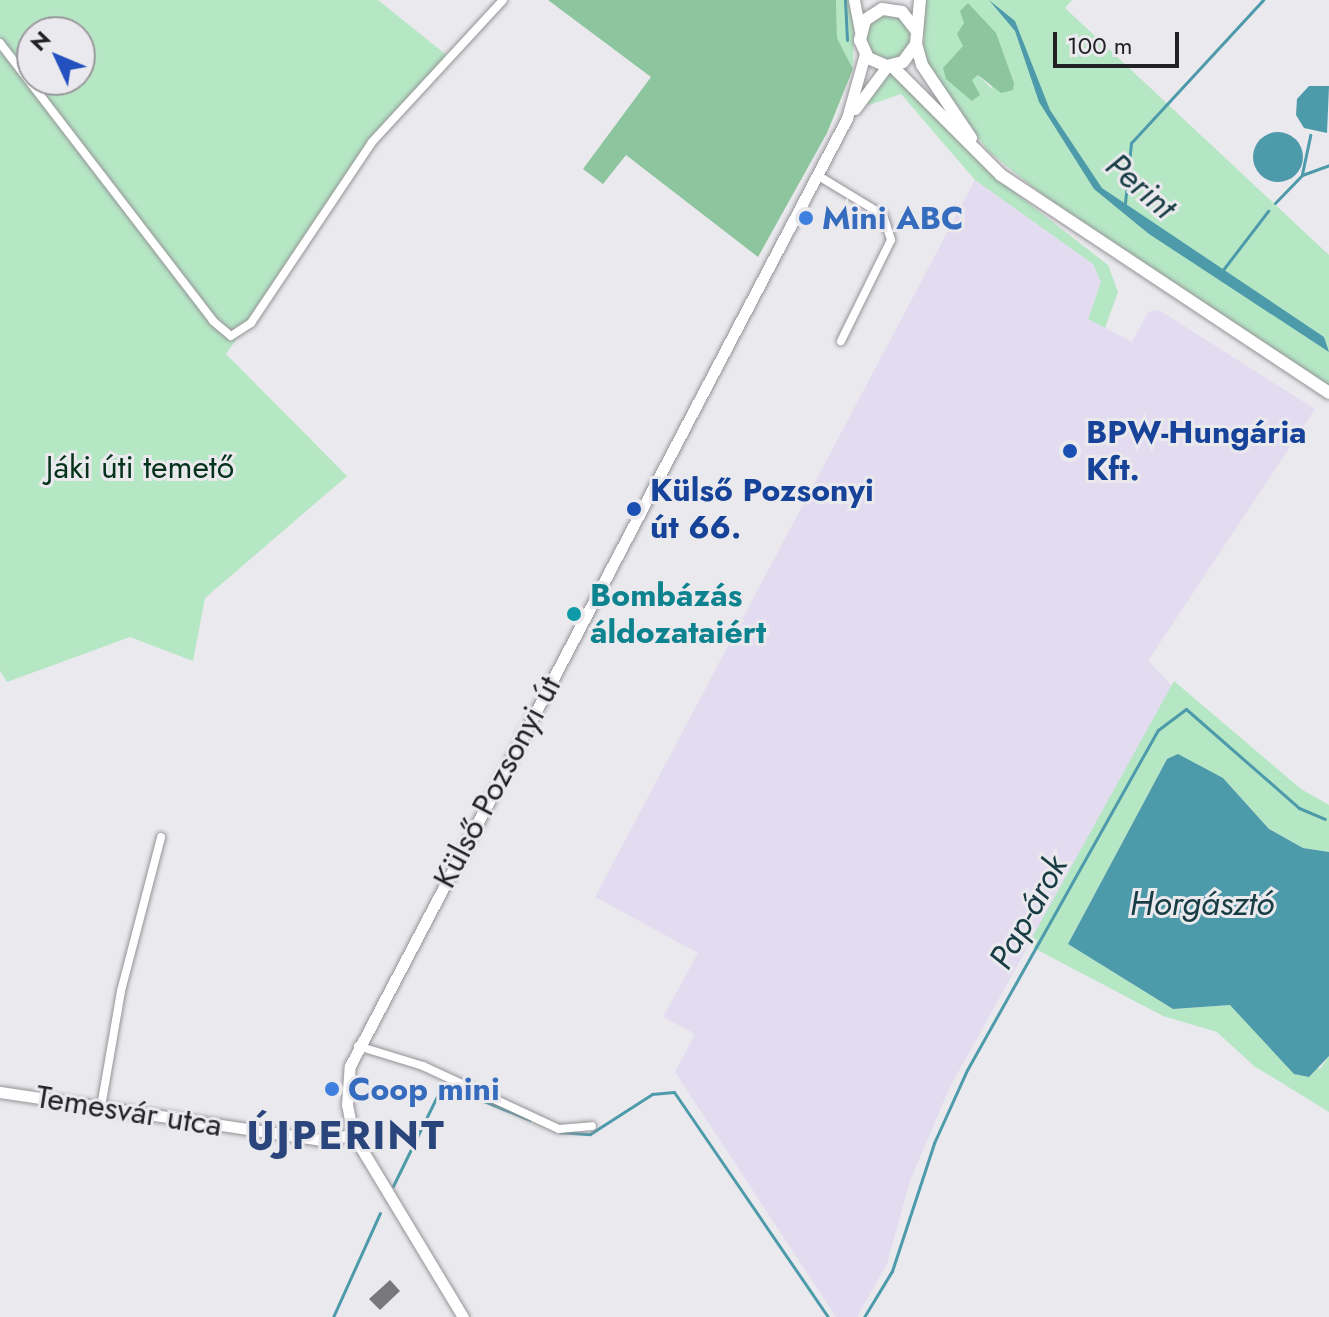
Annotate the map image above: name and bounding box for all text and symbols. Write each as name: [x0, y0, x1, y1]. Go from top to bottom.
north arrow: [16, 16, 96, 96]
scale bar: [1057, 16, 1183, 66]
text: N: [23, 23, 58, 58]
text: 100 m: [1067, 28, 1133, 63]
water label: Perint: [1098, 145, 1184, 227]
place label: Mini ABC: [822, 199, 963, 237]
marker: Mini ABC: [797, 209, 815, 227]
place label: BPW-Hungária Kft.: [1086, 414, 1306, 489]
marker: BPW-Hungária Kft.: [1061, 442, 1079, 460]
park label: Jáki úti temető: [46, 448, 234, 486]
place label: Külső Pozsonyi út 66.: [650, 472, 874, 547]
marker: Külső Pozsonyi út 66.: [625, 500, 643, 518]
place label: Bombázás áldozataiért: [590, 577, 766, 652]
marker: Bombázás áldozataiért: [565, 605, 583, 623]
street label: Külső Pozsonyi út: [425, 670, 569, 894]
water label: Pap-árok: [980, 848, 1076, 976]
water label: Horgásztó: [1130, 884, 1274, 924]
place label: Coop mini: [348, 1070, 500, 1108]
street label: Temesvár utca: [33, 1077, 225, 1145]
marker: Coop mini: [323, 1080, 341, 1098]
district label: ÚJPERINT: [246, 1111, 446, 1159]

